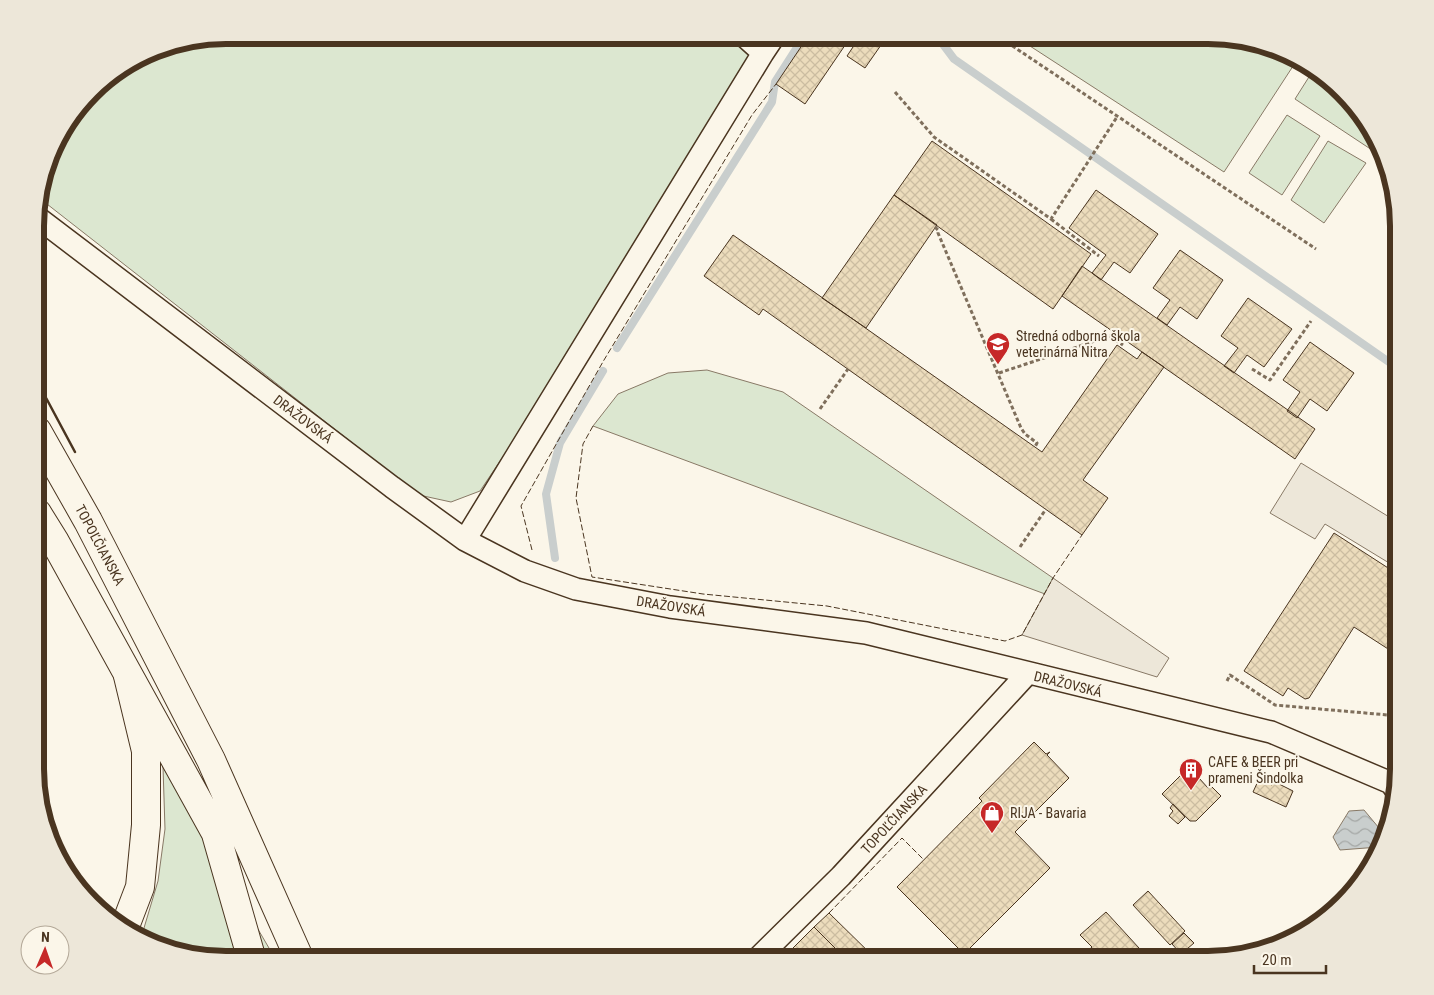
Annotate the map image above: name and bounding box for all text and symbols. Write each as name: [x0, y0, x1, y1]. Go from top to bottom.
place label: Stredná odborná škola veterinárna Nitra: [1016, 328, 1140, 360]
school or university icon: Stredná odborná škola veterinárna Nitra: [985, 331, 1011, 365]
street label: DRAŽOVSKÁ: [270, 391, 336, 446]
street label: TOPOĽČIANSKA: [72, 501, 129, 588]
street label: DRAŽOVSKÁ: [635, 592, 707, 619]
street label: DRAŽOVSKÁ: [1032, 667, 1104, 700]
place label: CAFE & BEER pri prameni Šindolka: [1208, 754, 1303, 786]
building icon: CAFE & BEER pri prameni Šindolka: [1178, 757, 1204, 791]
street label: TOPOĽČIANSKA: [857, 780, 930, 857]
shop icon: RIJA - Bavaria: [979, 800, 1005, 834]
place label: RIJA - Bavaria: [1010, 805, 1087, 821]
north arrow: [20, 925, 70, 975]
text: N: [41, 929, 50, 945]
scale bar: [1254, 942, 1326, 974]
text: 20 m: [1262, 951, 1292, 969]

